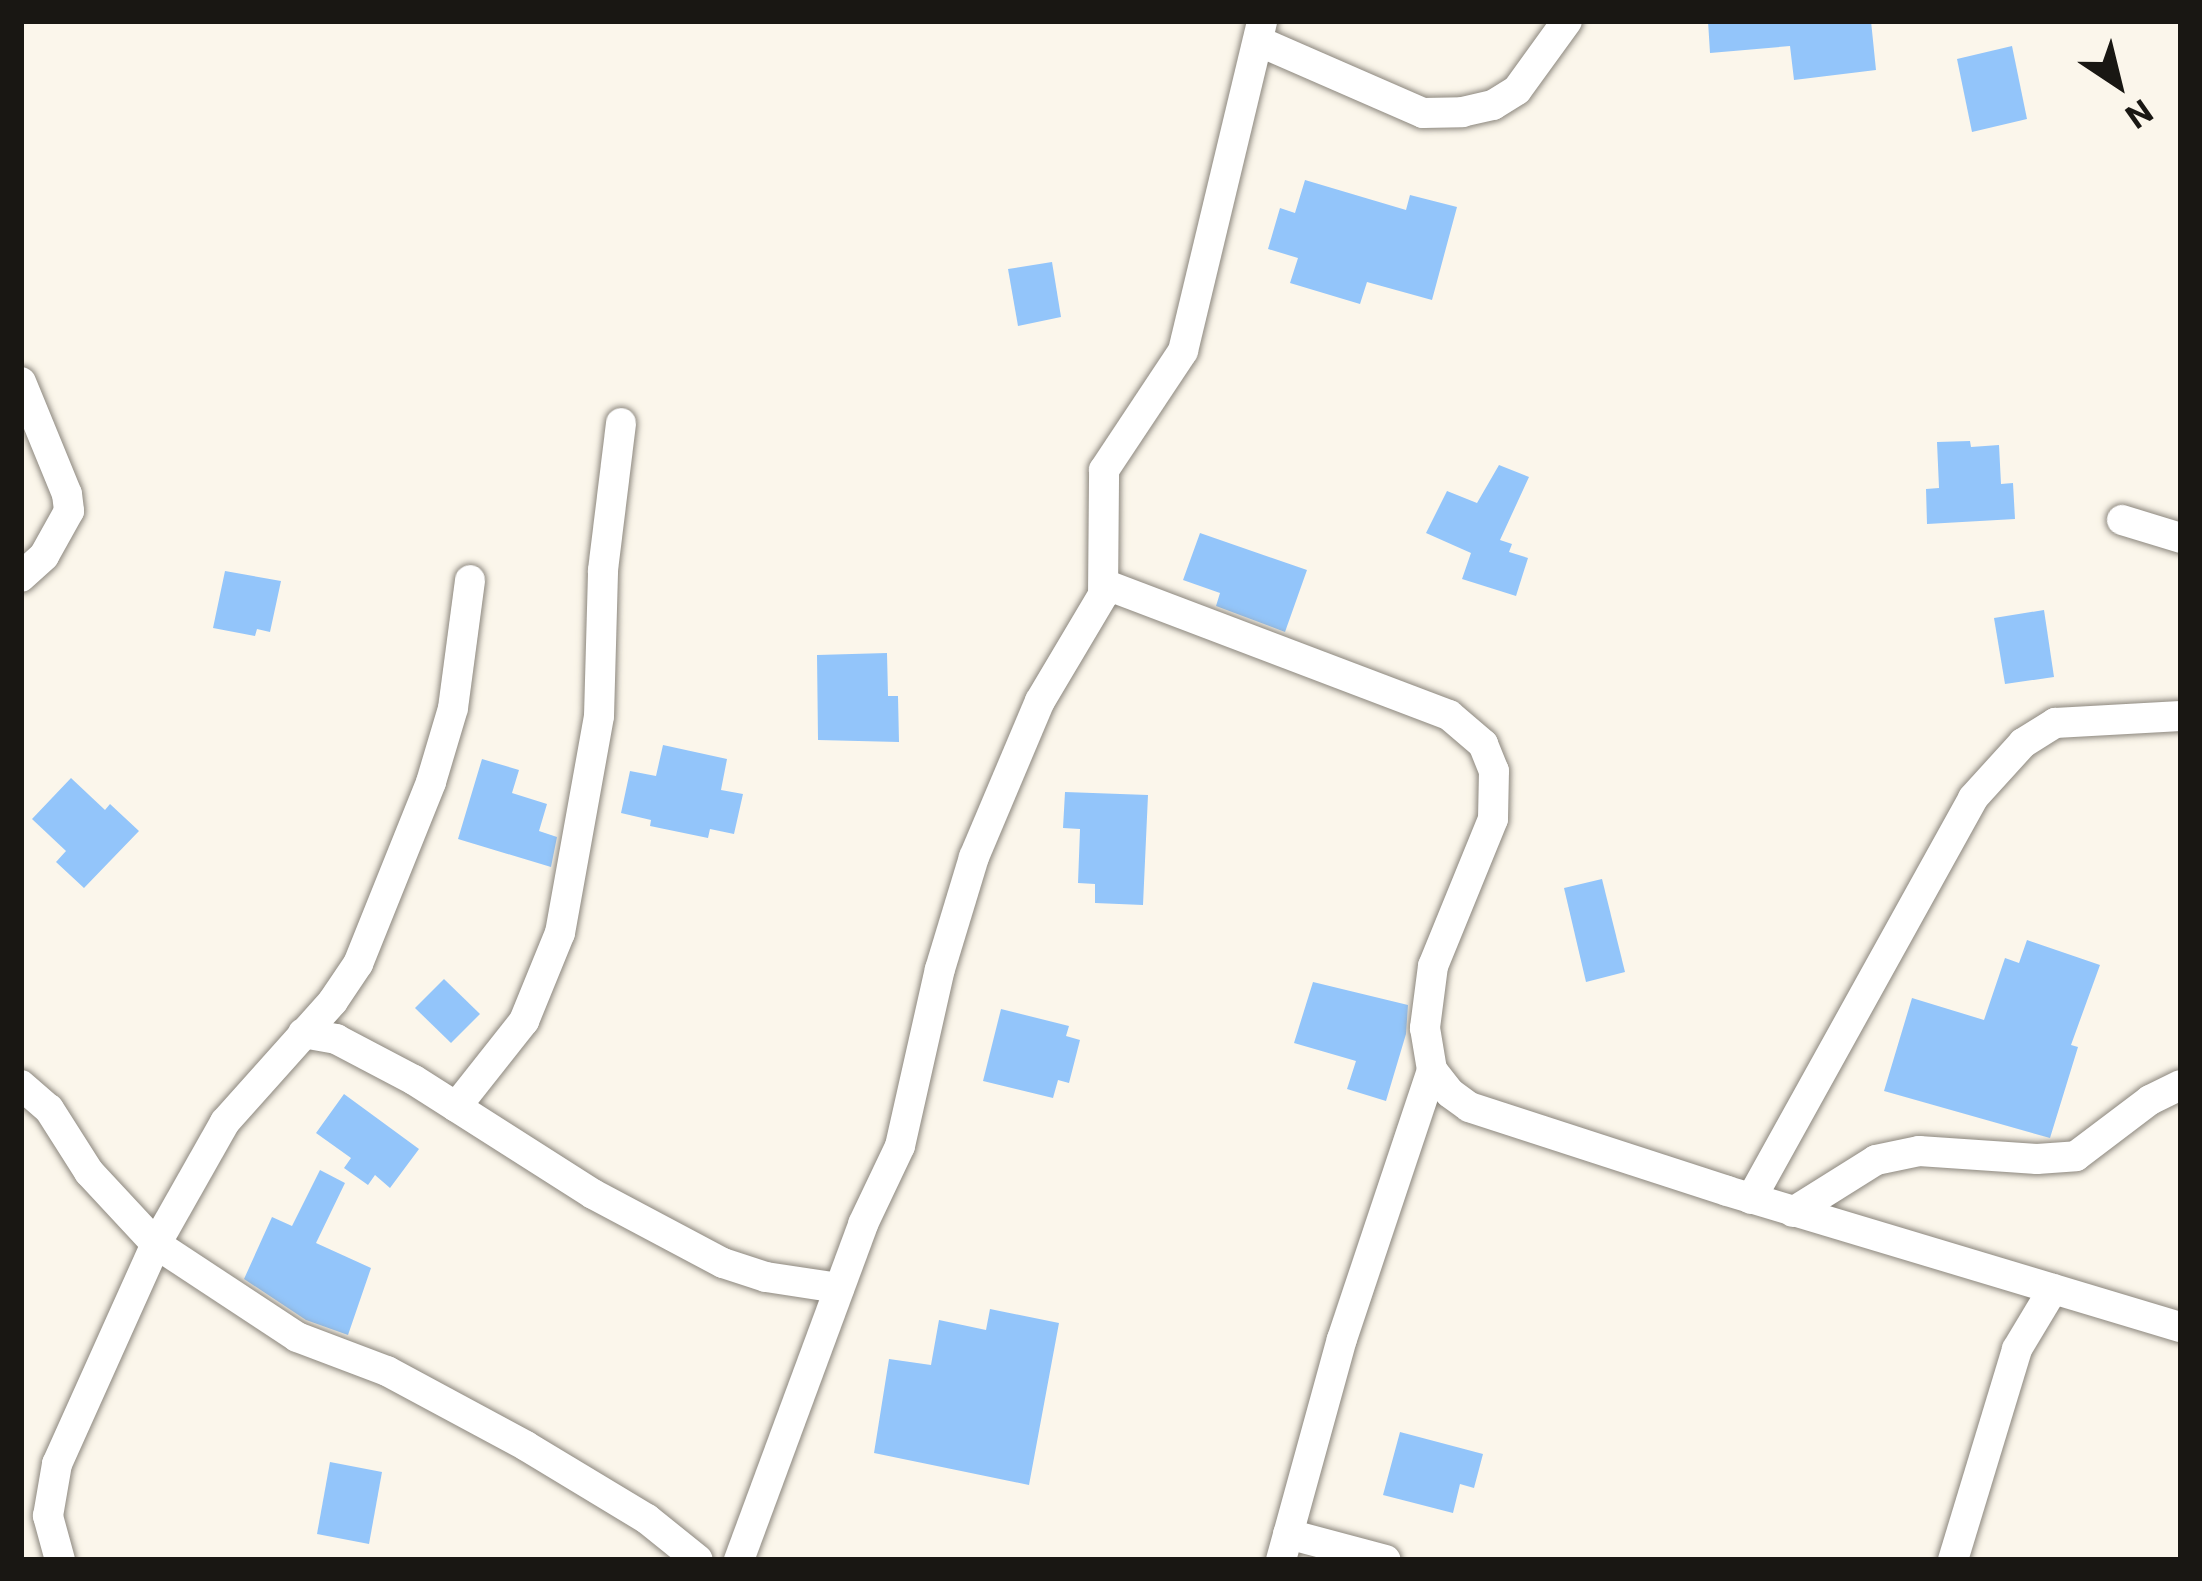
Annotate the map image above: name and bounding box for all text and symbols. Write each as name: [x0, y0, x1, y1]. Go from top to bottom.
north arrow: [2058, 24, 2178, 144]
text: N: [2118, 91, 2160, 137]

